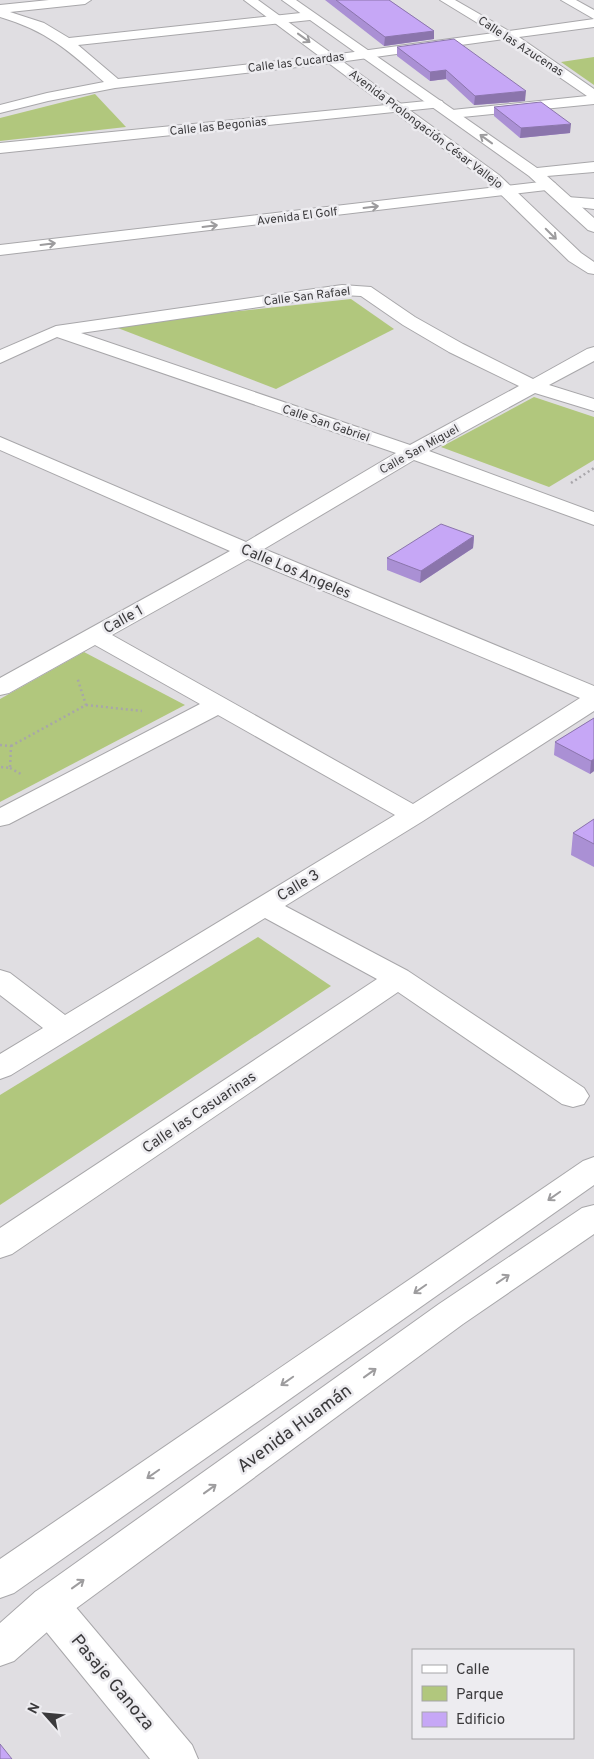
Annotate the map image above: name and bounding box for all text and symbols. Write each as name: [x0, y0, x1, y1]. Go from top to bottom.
street label: Calle las Azucenas: [474, 13, 566, 81]
one-way arrow: [297, 33, 310, 44]
street label: Calle las Cucardas: [247, 49, 345, 77]
street label: Avenida Prolongación César Vallejo: [345, 67, 506, 193]
street label: Calle las Begonias: [169, 114, 267, 140]
one-way arrow: [480, 134, 494, 144]
one-way arrow: [363, 202, 379, 212]
street label: Avenida El Golf: [256, 204, 338, 230]
one-way arrow: [202, 221, 218, 231]
one-way arrow: [545, 228, 557, 240]
one-way arrow: [40, 239, 56, 249]
street label: Calle San Rafael: [263, 284, 351, 310]
street label: Calle San Gabriel: [280, 402, 371, 446]
street label: Calle San Miguel: [377, 421, 462, 478]
street label: Calle Los Angeles: [237, 541, 353, 604]
street label: Calle 1: [100, 602, 147, 639]
street label: Calle 3: [274, 866, 323, 906]
street label: Calle las Casuarinas: [139, 1068, 261, 1158]
one-way arrow: [547, 1191, 561, 1201]
one-way arrow: [495, 1274, 509, 1284]
one-way arrow: [414, 1284, 428, 1294]
one-way arrow: [363, 1368, 377, 1378]
one-way arrow: [280, 1376, 294, 1386]
street label: Avenida Huamán: [233, 1380, 357, 1479]
one-way arrow: [146, 1469, 160, 1479]
one-way arrow: [203, 1483, 216, 1494]
one-way arrow: [71, 1579, 85, 1589]
street label: Pasaje Ganoza: [65, 1630, 159, 1736]
legend: [412, 1649, 574, 1739]
text: Calle: [456, 1661, 490, 1680]
text: Parque: [456, 1686, 504, 1705]
north arrow: [20, 1689, 70, 1739]
text: N: [25, 1700, 45, 1717]
text: Edificio: [456, 1711, 505, 1730]

